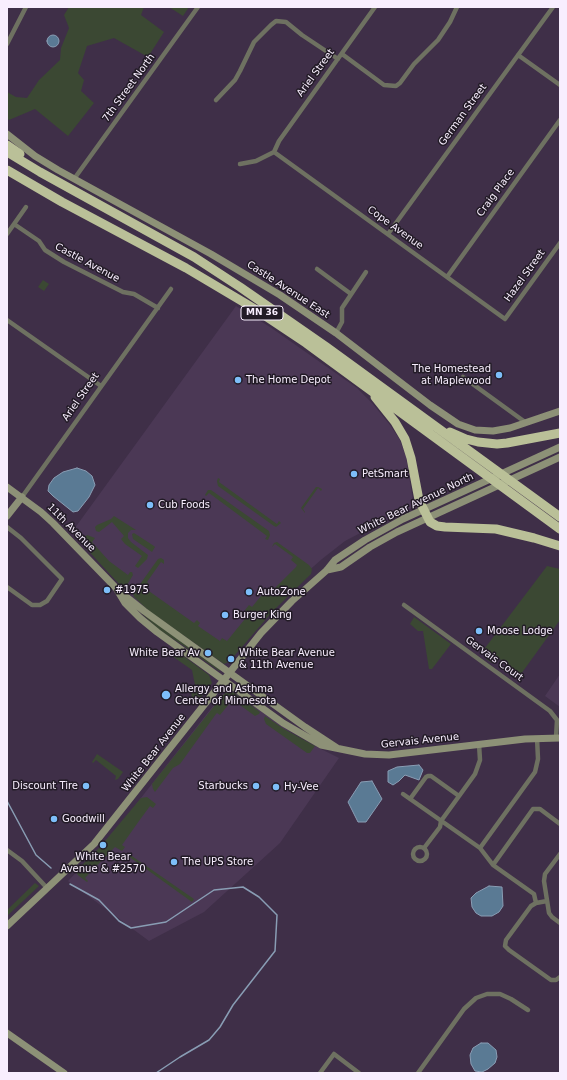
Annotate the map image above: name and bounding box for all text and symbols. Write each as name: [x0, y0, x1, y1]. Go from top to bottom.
street label: Ariel Street: [295, 47, 337, 99]
street label: 7th Street North: [100, 52, 158, 124]
street label: German Street: [437, 82, 489, 148]
street label: Craig Place: [475, 167, 517, 219]
street label: Cope Avenue: [365, 204, 425, 252]
street label: Castle Avenue: [53, 241, 121, 285]
street label: Hazel Street: [502, 248, 548, 304]
street label: Castle Avenue East: [244, 259, 332, 321]
road number: MN 36: [241, 306, 283, 320]
place label: The Homestead at Maplewood: [412, 363, 491, 386]
marker: The Homestead at Maplewood: [494, 370, 504, 380]
street label: Ariel Street: [60, 371, 102, 423]
place label: The Home Depot: [246, 374, 331, 386]
marker: The Home Depot: [233, 375, 243, 385]
place label: PetSmart: [362, 468, 408, 480]
marker: PetSmart: [349, 469, 359, 479]
street label: White Bear Avenue North: [356, 471, 476, 537]
place label: Cub Foods: [158, 499, 210, 511]
marker: Cub Foods: [145, 500, 155, 510]
street label: 11th Avenue: [44, 501, 98, 555]
place label: #1975: [115, 584, 149, 596]
marker: #1975: [102, 585, 112, 595]
place label: AutoZone: [257, 586, 306, 598]
marker: AutoZone: [244, 587, 254, 597]
place label: Burger King: [233, 609, 292, 621]
marker: Burger King: [220, 610, 230, 620]
place label: Moose Lodge: [487, 625, 553, 637]
marker: Moose Lodge: [474, 626, 484, 636]
street label: Gervais Court: [463, 634, 525, 684]
place label: White Bear Av: [129, 647, 200, 659]
place label: White Bear Avenue & 11th Avenue: [239, 647, 335, 670]
marker: White Bear Av: [203, 648, 213, 658]
marker: White Bear Avenue & 11th Avenue: [226, 654, 236, 664]
place label: Allergy and Asthma Center of Minnesota: [175, 683, 276, 706]
marker: Allergy and Asthma Center of Minnesota: [160, 689, 172, 701]
street label: White Bear Avenue: [120, 712, 188, 794]
street label: Gervais Avenue: [380, 731, 460, 751]
place label: Discount Tire: [12, 780, 78, 792]
place label: Starbucks: [198, 780, 248, 792]
marker: Discount Tire: [81, 781, 91, 791]
marker: Starbucks: [251, 781, 261, 791]
place label: Hy-Vee: [284, 781, 319, 793]
marker: Hy-Vee: [271, 782, 281, 792]
place label: Goodwill: [62, 813, 105, 825]
marker: Goodwill: [49, 814, 59, 824]
marker: White Bear Avenue & #2570: [98, 840, 108, 850]
place label: White Bear Avenue & #2570: [60, 851, 146, 874]
place label: The UPS Store: [182, 856, 253, 868]
marker: The UPS Store: [169, 857, 179, 867]

